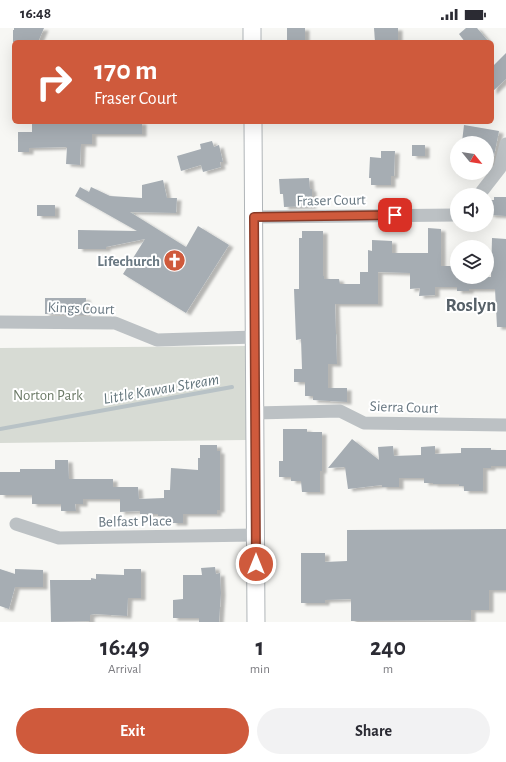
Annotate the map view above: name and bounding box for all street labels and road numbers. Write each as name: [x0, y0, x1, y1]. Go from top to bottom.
street label: Fraser Court: [296, 192, 366, 209]
street label: Kings Court: [47, 300, 115, 317]
street label: Sierra Court: [369, 399, 439, 416]
street label: Belfast Place: [98, 513, 172, 530]

